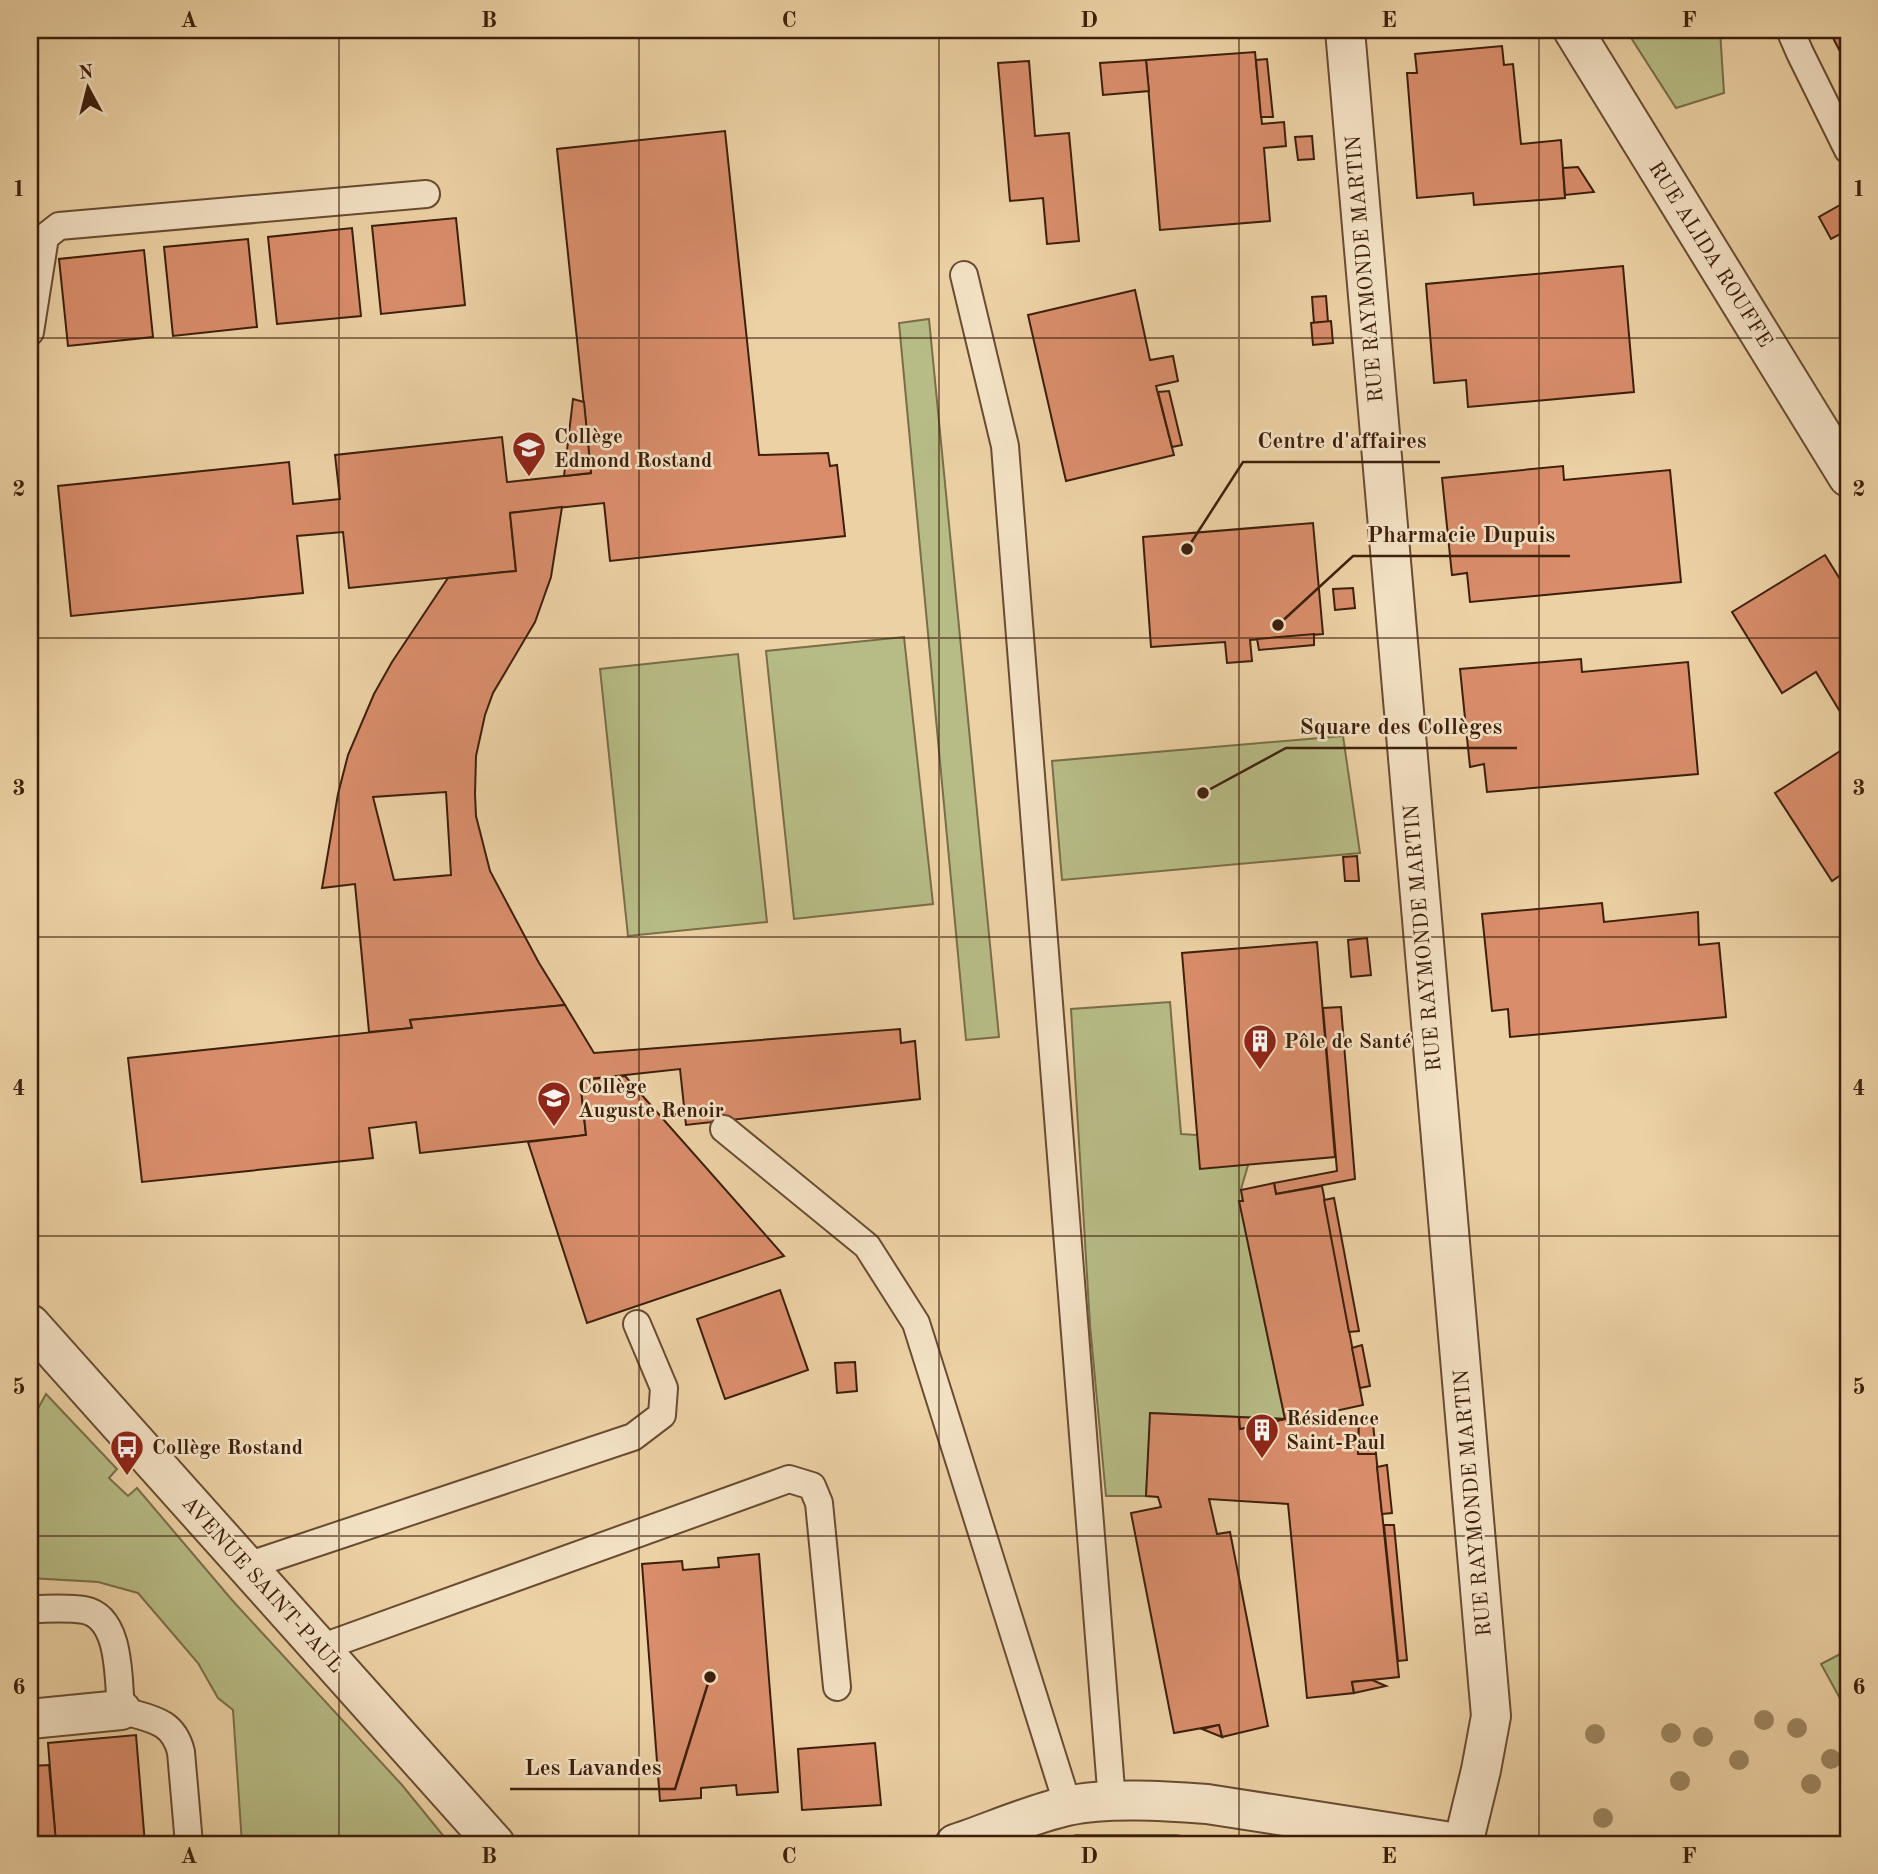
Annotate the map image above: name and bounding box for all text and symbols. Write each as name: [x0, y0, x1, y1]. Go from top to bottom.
text: A: [180, 9, 198, 32]
text: B: [481, 9, 497, 32]
text: C: [781, 9, 797, 32]
text: D: [1080, 9, 1098, 32]
text: E: [1381, 9, 1397, 32]
text: F: [1681, 9, 1697, 32]
north arrow: [52, 52, 122, 122]
text: N: [78, 63, 95, 84]
street label: RUE RAYMONDE MARTIN: [1343, 134, 1388, 403]
street label: RUE ALIDA ROUFFE: [1644, 158, 1776, 351]
text: 1: [12, 178, 26, 201]
text: 1: [1852, 178, 1866, 201]
callout: Centre d'affaires: [1243, 418, 1440, 462]
place label: Collège Edmond Rostand: [554, 427, 712, 472]
school or university icon: Collège Edmond Rostand: [510, 429, 548, 478]
text: Centre d'affaires: [1257, 430, 1427, 453]
text: 2: [12, 478, 26, 501]
text: 2: [1852, 478, 1866, 501]
callout: Pharmacie Dupuis: [1353, 512, 1570, 556]
text: Pharmacie Dupuis: [1367, 524, 1555, 547]
callout: Square des Collèges: [1286, 704, 1517, 748]
text: Square des Collèges: [1300, 716, 1502, 739]
text: 3: [12, 777, 26, 800]
text: 3: [1852, 777, 1866, 800]
street label: RUE RAYMONDE MARTIN: [1401, 803, 1446, 1072]
building icon: Pôle de Santé: [1241, 1022, 1279, 1071]
place label: Pôle de Santé: [1284, 1032, 1412, 1053]
text: 4: [12, 1077, 26, 1100]
place label: Collège Auguste Renoir: [578, 1077, 724, 1122]
text: 4: [1852, 1077, 1866, 1100]
school or university icon: Collège Auguste Renoir: [535, 1079, 573, 1128]
street label: RUE RAYMONDE MARTIN: [1451, 1368, 1496, 1637]
text: 5: [12, 1376, 26, 1399]
text: 5: [1852, 1376, 1866, 1399]
place label: Résidence Saint-Paul: [1286, 1409, 1386, 1454]
building icon: Résidence Saint-Paul: [1243, 1411, 1281, 1460]
bus stop icon: Collège Rostand: [108, 1428, 146, 1477]
place label: Collège Rostand: [152, 1438, 303, 1459]
street label: AVENUE SAINT-PAUL: [177, 1493, 346, 1677]
text: 6: [12, 1676, 26, 1699]
text: 6: [1852, 1676, 1866, 1699]
callout: Les Lavandes: [510, 1745, 675, 1789]
text: Les Lavandes: [524, 1757, 662, 1780]
text: A: [180, 1845, 198, 1868]
text: B: [481, 1845, 497, 1868]
text: C: [781, 1845, 797, 1868]
text: D: [1080, 1845, 1098, 1868]
text: E: [1381, 1845, 1397, 1868]
text: F: [1681, 1845, 1697, 1868]

